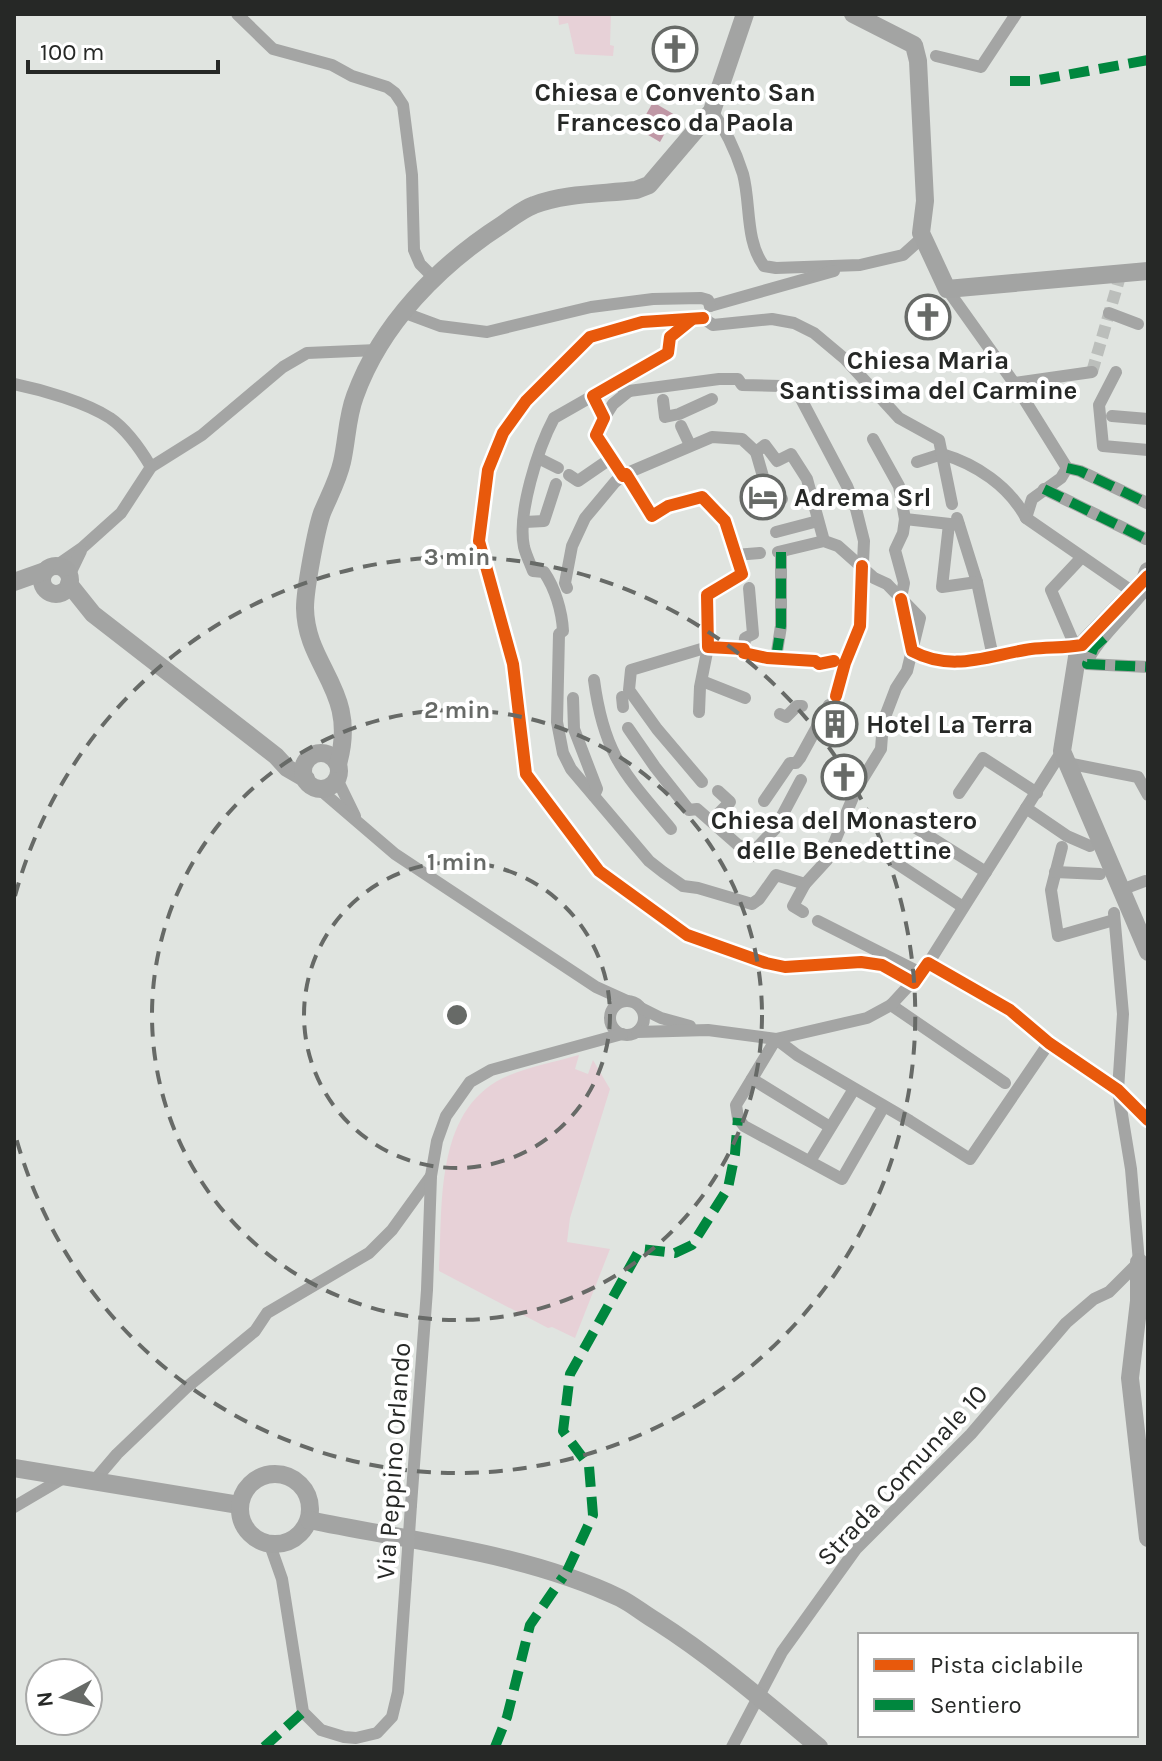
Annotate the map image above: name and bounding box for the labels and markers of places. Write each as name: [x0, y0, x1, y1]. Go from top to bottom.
church icon: Chiesa e Convento San Francesco da Paola: [651, 25, 699, 73]
place label: Chiesa e Convento San Francesco da Paola: [534, 77, 816, 138]
church icon: Chiesa Maria Santissima del Carmine: [904, 293, 952, 341]
place label: Chiesa Maria Santissima del Carmine: [779, 345, 1077, 406]
hotel icon: Adrema Srl: [739, 473, 787, 521]
place label: Adrema Srl: [794, 482, 931, 513]
building icon: Hotel La Terra: [811, 700, 859, 748]
place label: Hotel La Terra: [866, 709, 1033, 740]
church icon: Chiesa del Monastero delle Benedettine: [820, 753, 868, 801]
place label: Chiesa del Monastero delle Benedettine: [711, 805, 977, 866]
centre of rings: [443, 1001, 471, 1029]

